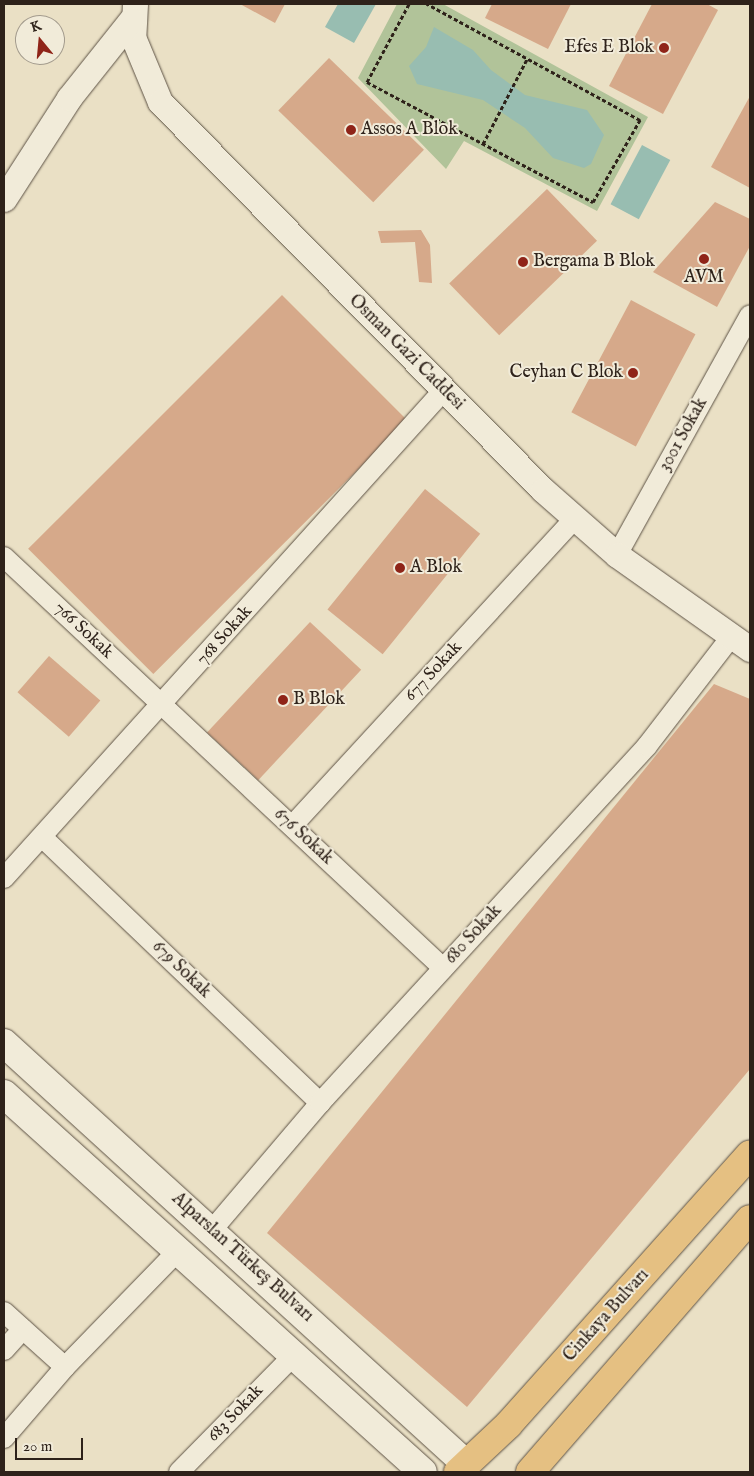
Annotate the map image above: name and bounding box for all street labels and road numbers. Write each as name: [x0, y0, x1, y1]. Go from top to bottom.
street label: Osman Gazi Caddesi: [344, 291, 468, 415]
street label: 3001 Sokak: [655, 394, 713, 476]
street label: 766 Sokak: [49, 598, 117, 664]
street label: 768 Sokak: [193, 602, 257, 670]
street label: 677 Sokak: [401, 637, 467, 707]
street label: 676 Sokak: [269, 804, 337, 870]
street label: 680 Sokak: [441, 901, 507, 969]
street label: 679 Sokak: [147, 937, 215, 1003]
street label: Alparslan Türkeş Bulvarı: [167, 1189, 317, 1327]
street label: Cinkaya Bulvarı: [560, 1265, 654, 1367]
street label: 683 Sokak: [204, 1381, 268, 1447]

